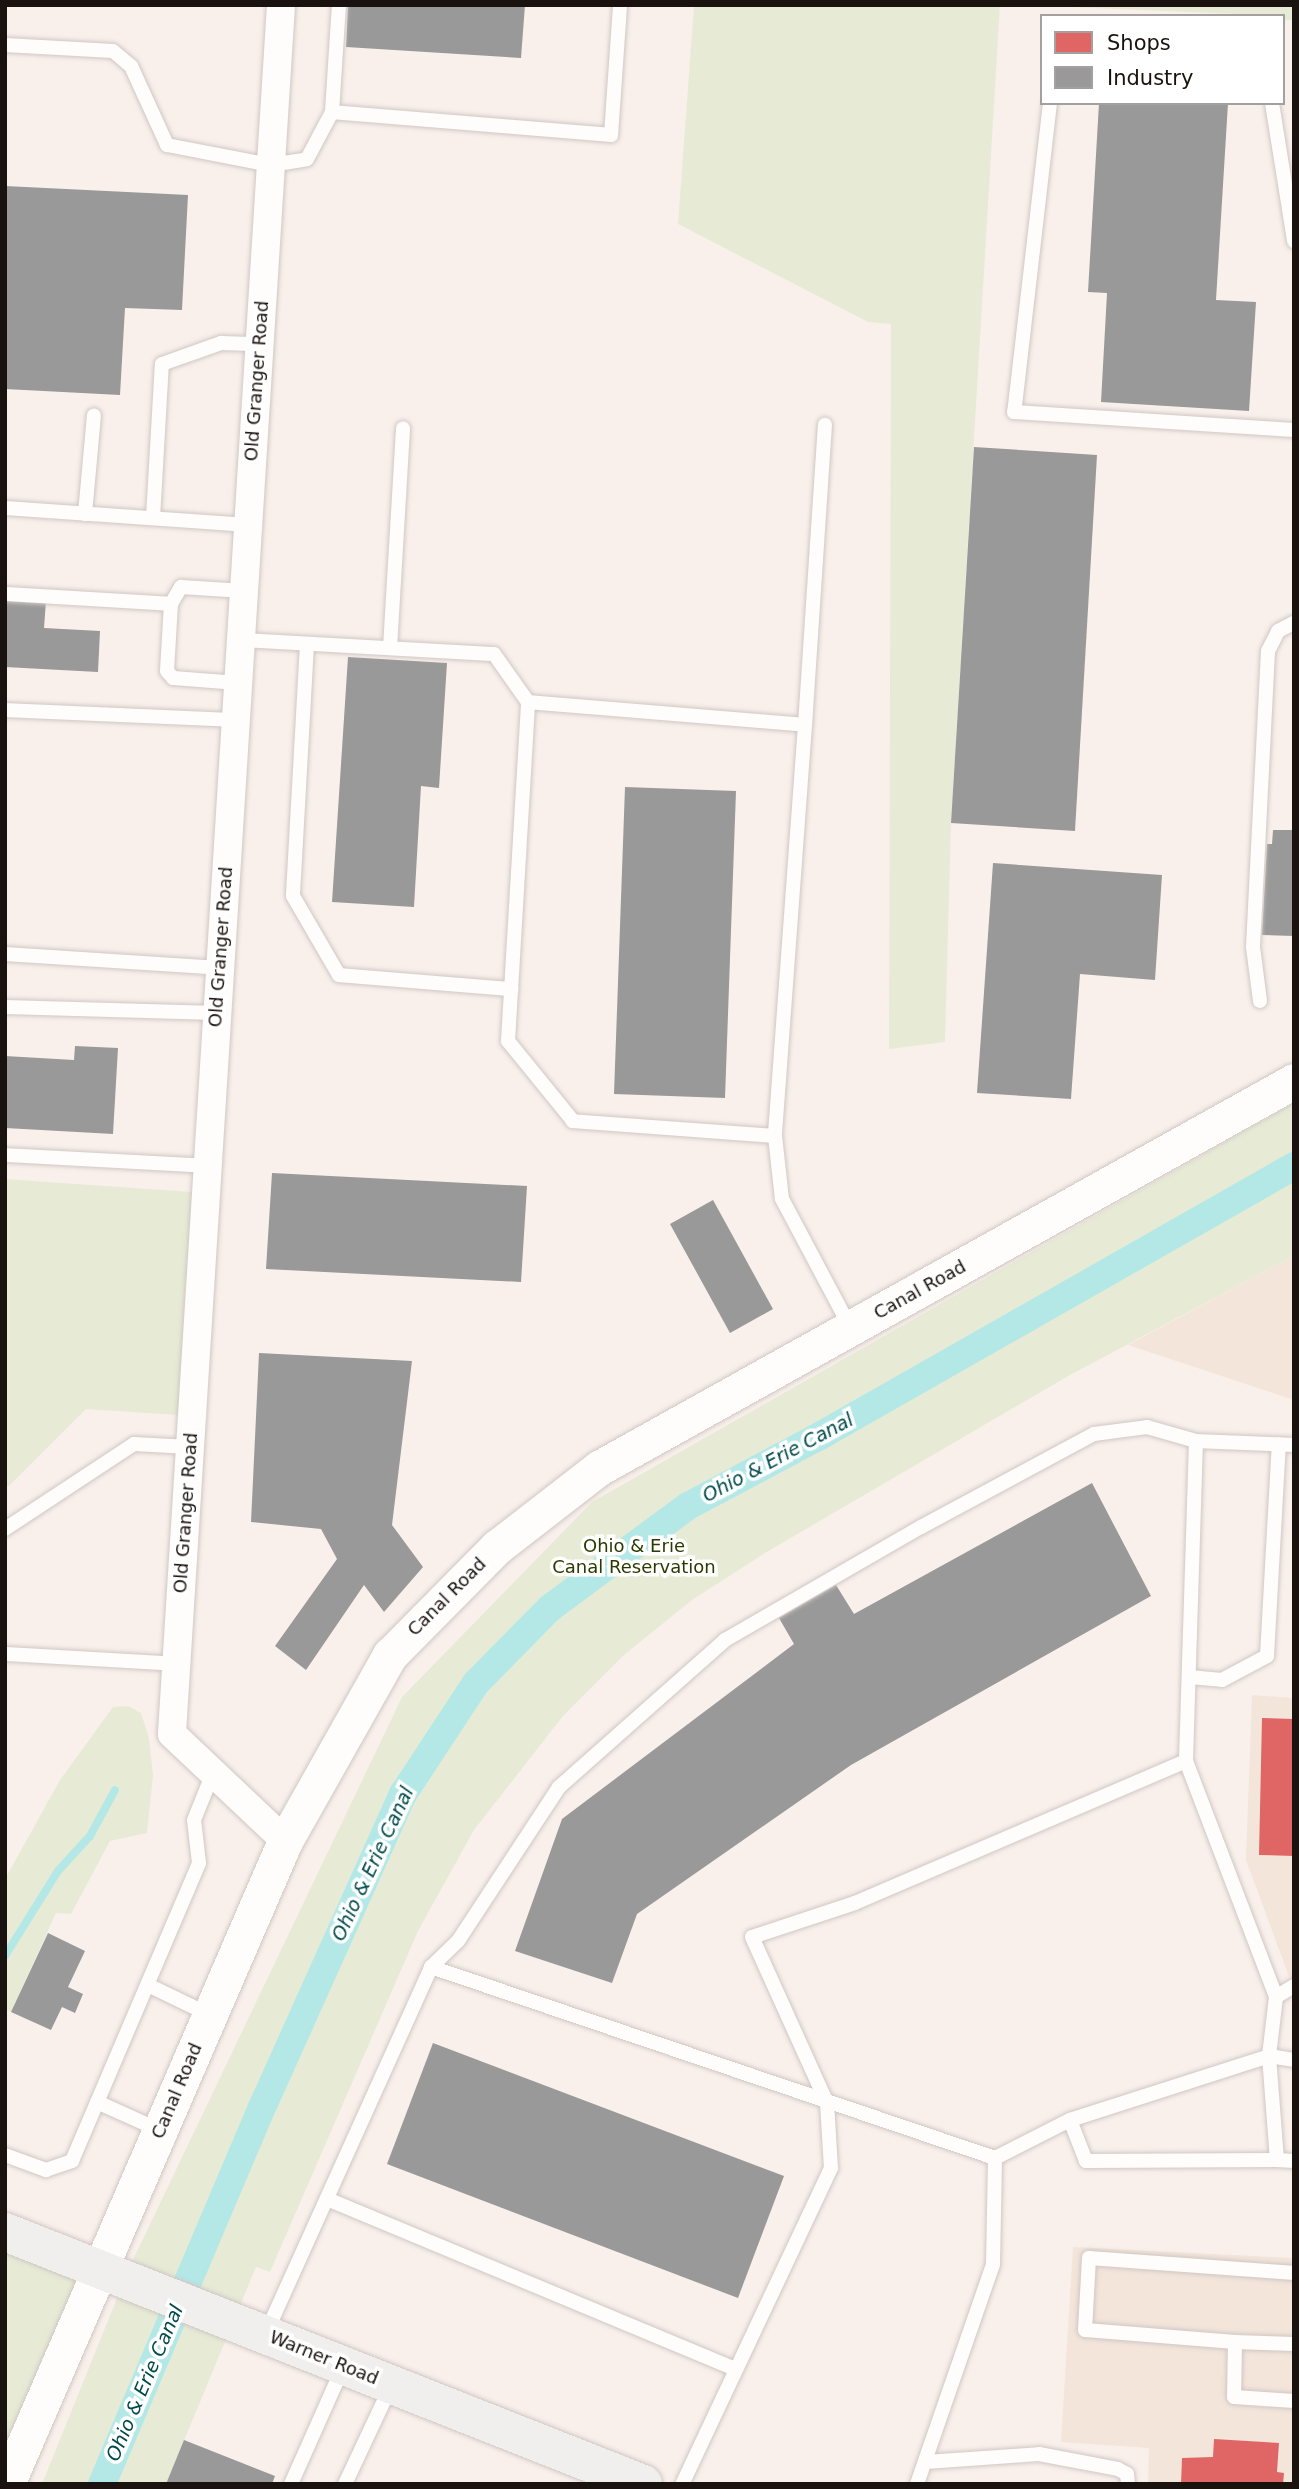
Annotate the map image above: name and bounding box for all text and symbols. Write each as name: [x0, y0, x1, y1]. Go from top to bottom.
legend: [1040, 14, 1285, 105]
text: Shops: [1107, 31, 1171, 55]
text: Industry: [1107, 66, 1193, 90]
street label: Old Granger Road: [241, 300, 273, 462]
street label: Old Granger Road: [205, 866, 237, 1028]
street label: Canal Road: [870, 1256, 970, 1324]
water label: Ohio & Erie Canal: [699, 1409, 857, 1507]
street label: Old Granger Road: [170, 1432, 202, 1594]
park label: Ohio & Erie Canal Reservation: [552, 1536, 716, 1578]
street label: Canal Road: [403, 1553, 491, 1641]
water label: Ohio & Erie Canal: [327, 1783, 419, 1945]
street label: Canal Road: [147, 2040, 207, 2142]
water label: Ohio & Erie Canal: [102, 2301, 188, 2465]
street label: Warner Road: [266, 2326, 382, 2390]

